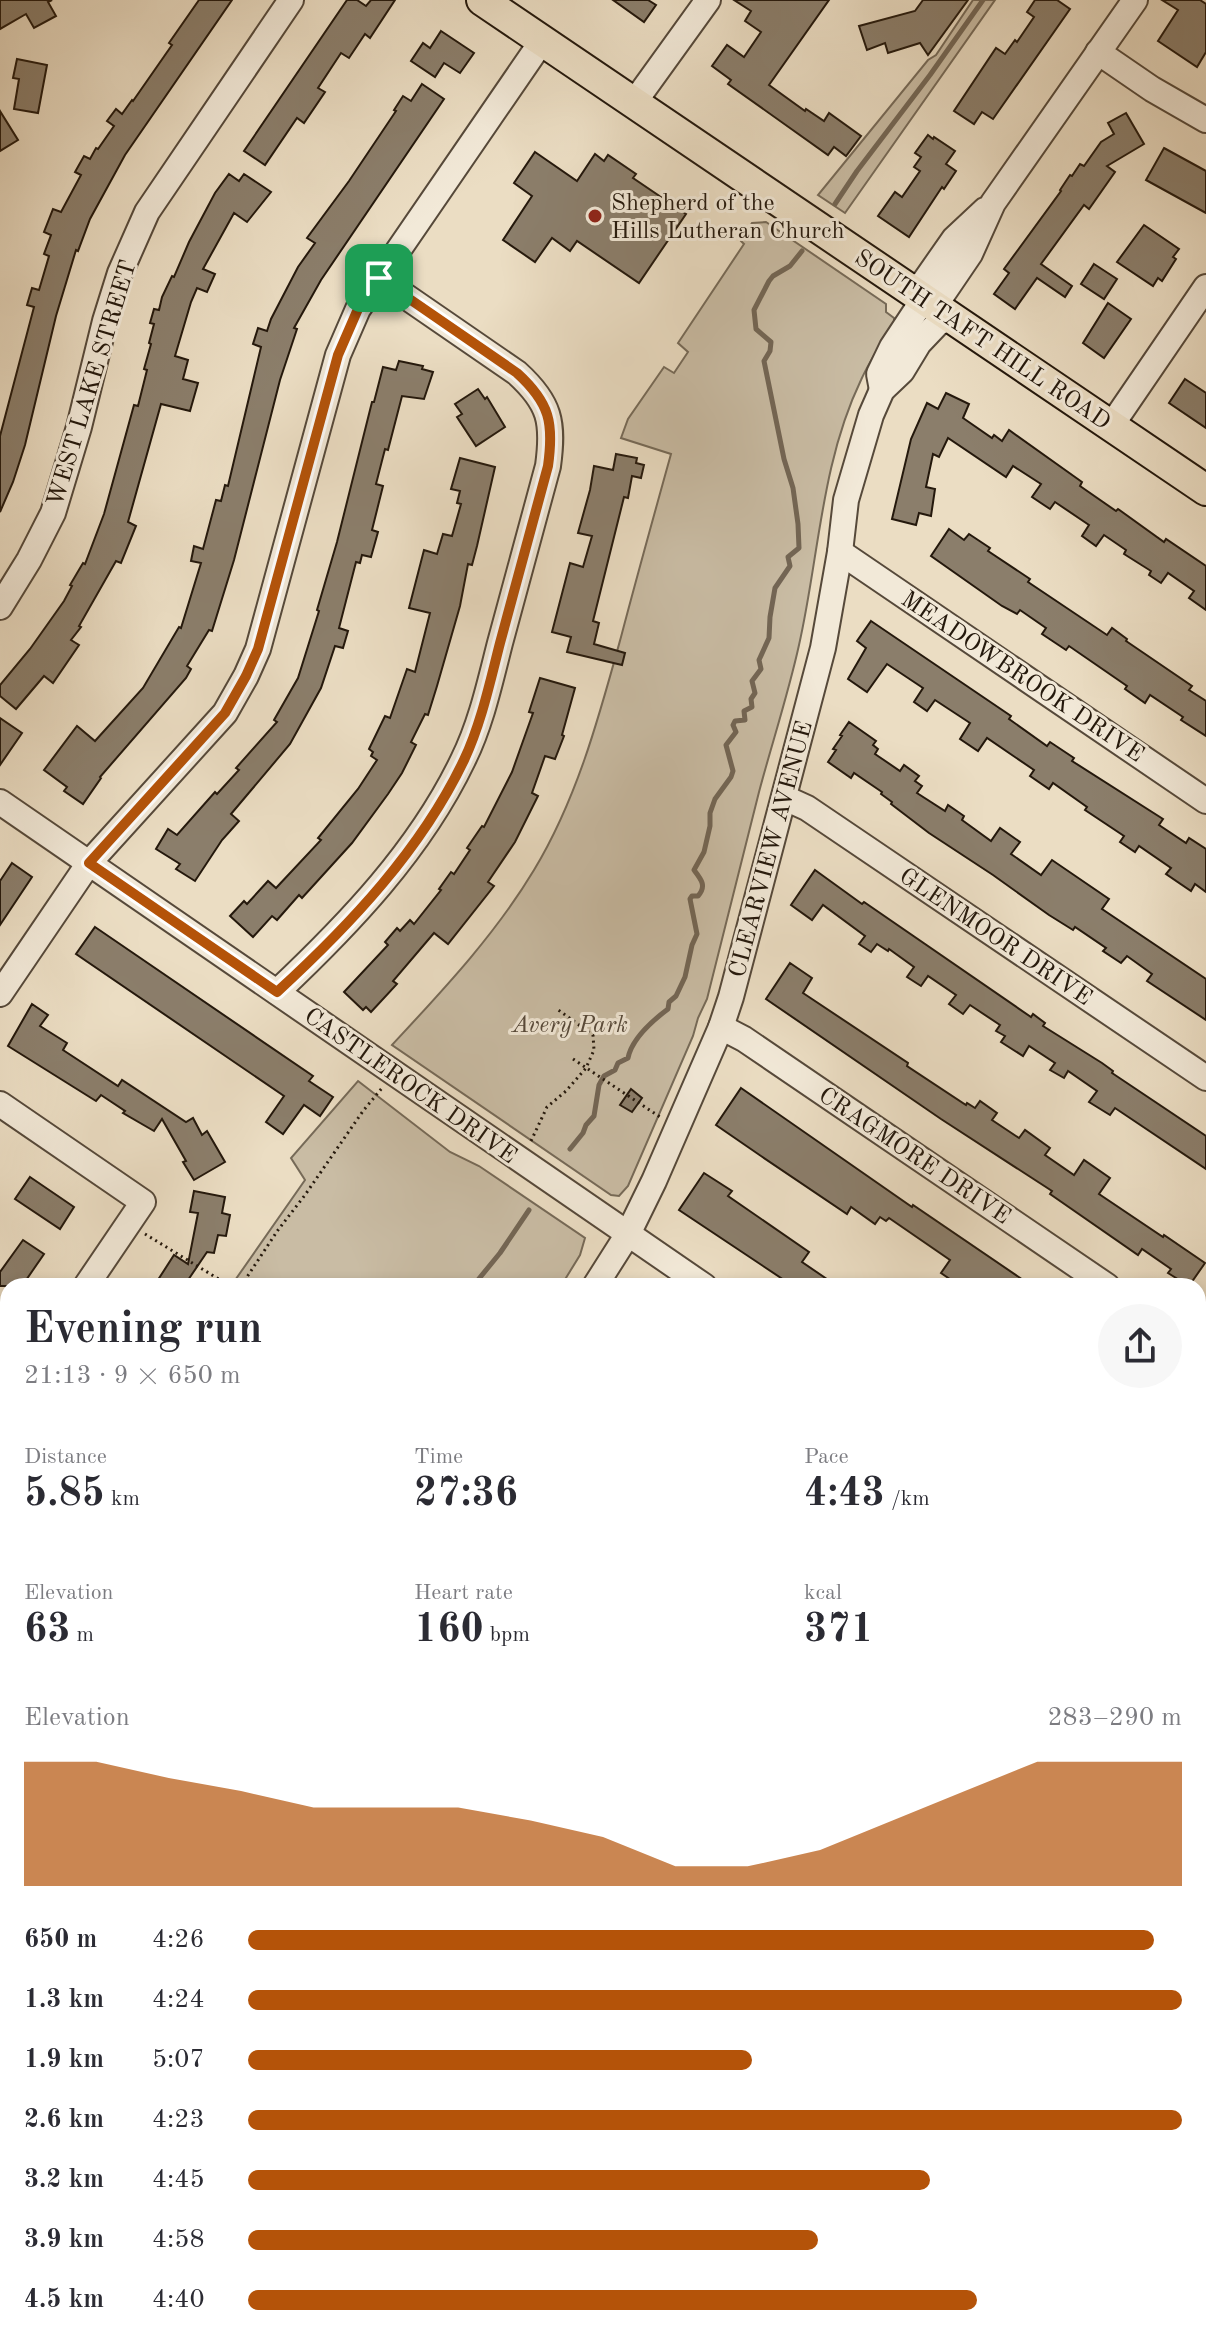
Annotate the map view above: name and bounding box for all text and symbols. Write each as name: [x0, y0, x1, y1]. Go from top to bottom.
place label: Shepherd of the Hills Lutheran Church: [611, 192, 845, 244]
marker: Shepherd of the Hills Lutheran Church: [586, 207, 604, 225]
pin: [345, 244, 413, 312]
street label: SOUTH TAFT HILL ROAD: [850, 246, 1114, 435]
icon: arrive: [357, 256, 401, 300]
street label: WEST LAKE STREET: [44, 258, 142, 510]
street label: MEADOWBROOK DRIVE: [896, 587, 1148, 768]
street label: CLEARVIEW AVENUE: [726, 719, 818, 980]
street label: GLENMOOR DRIVE: [894, 864, 1095, 1011]
street label: CASTLEROCK DRIVE: [299, 1004, 520, 1169]
park label: Avery Park: [510, 1014, 628, 1038]
street label: CRAGMORE DRIVE: [814, 1084, 1014, 1230]
button: share: [1098, 1304, 1182, 1388]
text: Evening run: [24, 1308, 262, 1352]
text: 21:13 · 9 × 650 m: [24, 1363, 241, 1389]
text: Distance: [24, 1446, 107, 1468]
text: Time: [414, 1446, 463, 1468]
text: Pace: [804, 1446, 849, 1468]
text: 5.85: [24, 1475, 105, 1515]
text: 27:36: [414, 1475, 518, 1515]
text: 4:43: [804, 1475, 885, 1515]
text: km: [105, 1488, 140, 1510]
text: /km: [885, 1488, 930, 1510]
text: Elevation: [24, 1582, 114, 1604]
text: Heart rate: [414, 1582, 513, 1604]
text: kcal: [804, 1582, 842, 1604]
text: 63: [24, 1611, 70, 1651]
text: 160: [414, 1611, 484, 1651]
text: 371: [804, 1611, 874, 1651]
text: m: [70, 1624, 94, 1646]
text: bpm: [484, 1624, 530, 1646]
text: Elevation: [24, 1705, 130, 1731]
text: 283–290 m: [1047, 1705, 1182, 1731]
text: 650 m: [24, 1927, 97, 1953]
text: 4:26: [152, 1927, 205, 1953]
text: 1.3 km: [24, 1987, 104, 2013]
text: 4:24: [152, 1987, 205, 2013]
text: 1.9 km: [24, 2047, 104, 2073]
text: 5:07: [152, 2047, 205, 2073]
text: 2.6 km: [24, 2107, 104, 2133]
text: 4:23: [152, 2107, 205, 2133]
text: 3.2 km: [24, 2167, 104, 2193]
text: 4:45: [152, 2167, 205, 2193]
text: 3.9 km: [24, 2227, 104, 2253]
text: 4:58: [152, 2227, 205, 2253]
text: 4.5 km: [24, 2287, 104, 2313]
text: 4:40: [152, 2287, 205, 2313]

